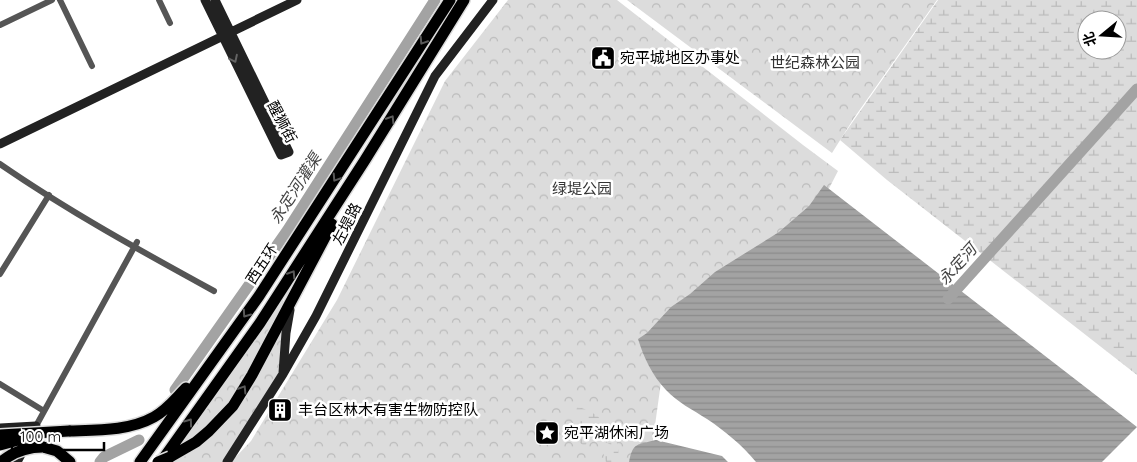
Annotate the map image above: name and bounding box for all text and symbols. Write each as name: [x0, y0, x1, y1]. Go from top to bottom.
north arrow: [1077, 10, 1127, 60]
text: 北: [1079, 30, 1100, 48]
one-way arrow: [420, 36, 430, 45]
public building icon: 宛平城地区办事处: [590, 45, 616, 71]
place label: 宛平城地区办事处: [620, 48, 740, 67]
park label: 世纪森林公园: [770, 53, 860, 72]
one-way arrow: [228, 54, 239, 63]
street label: 醒狮街: [263, 97, 301, 146]
one-way arrow: [385, 115, 394, 124]
water label: 永定河灌渠: [265, 147, 326, 227]
one-way arrow: [333, 172, 342, 182]
park label: 绿堤公园: [552, 179, 612, 198]
street label: 左堤路: [328, 199, 365, 248]
water label: 永定河: [934, 237, 982, 289]
street label: 西五环: [241, 240, 282, 288]
one-way arrow: [286, 271, 295, 280]
one-way arrow: [244, 308, 252, 317]
one-way arrow: [237, 386, 247, 395]
building icon: 丰台区林木有害生物防控队: [267, 397, 293, 423]
place label: 丰台区林木有害生物防控队: [298, 400, 478, 419]
one-way arrow: [183, 418, 192, 428]
scale bar: [12, 420, 105, 452]
place icon: 宛平湖休闲广场: [534, 420, 560, 446]
place label: 宛平湖休闲广场: [564, 423, 669, 442]
text: 100 m: [20, 427, 61, 446]

